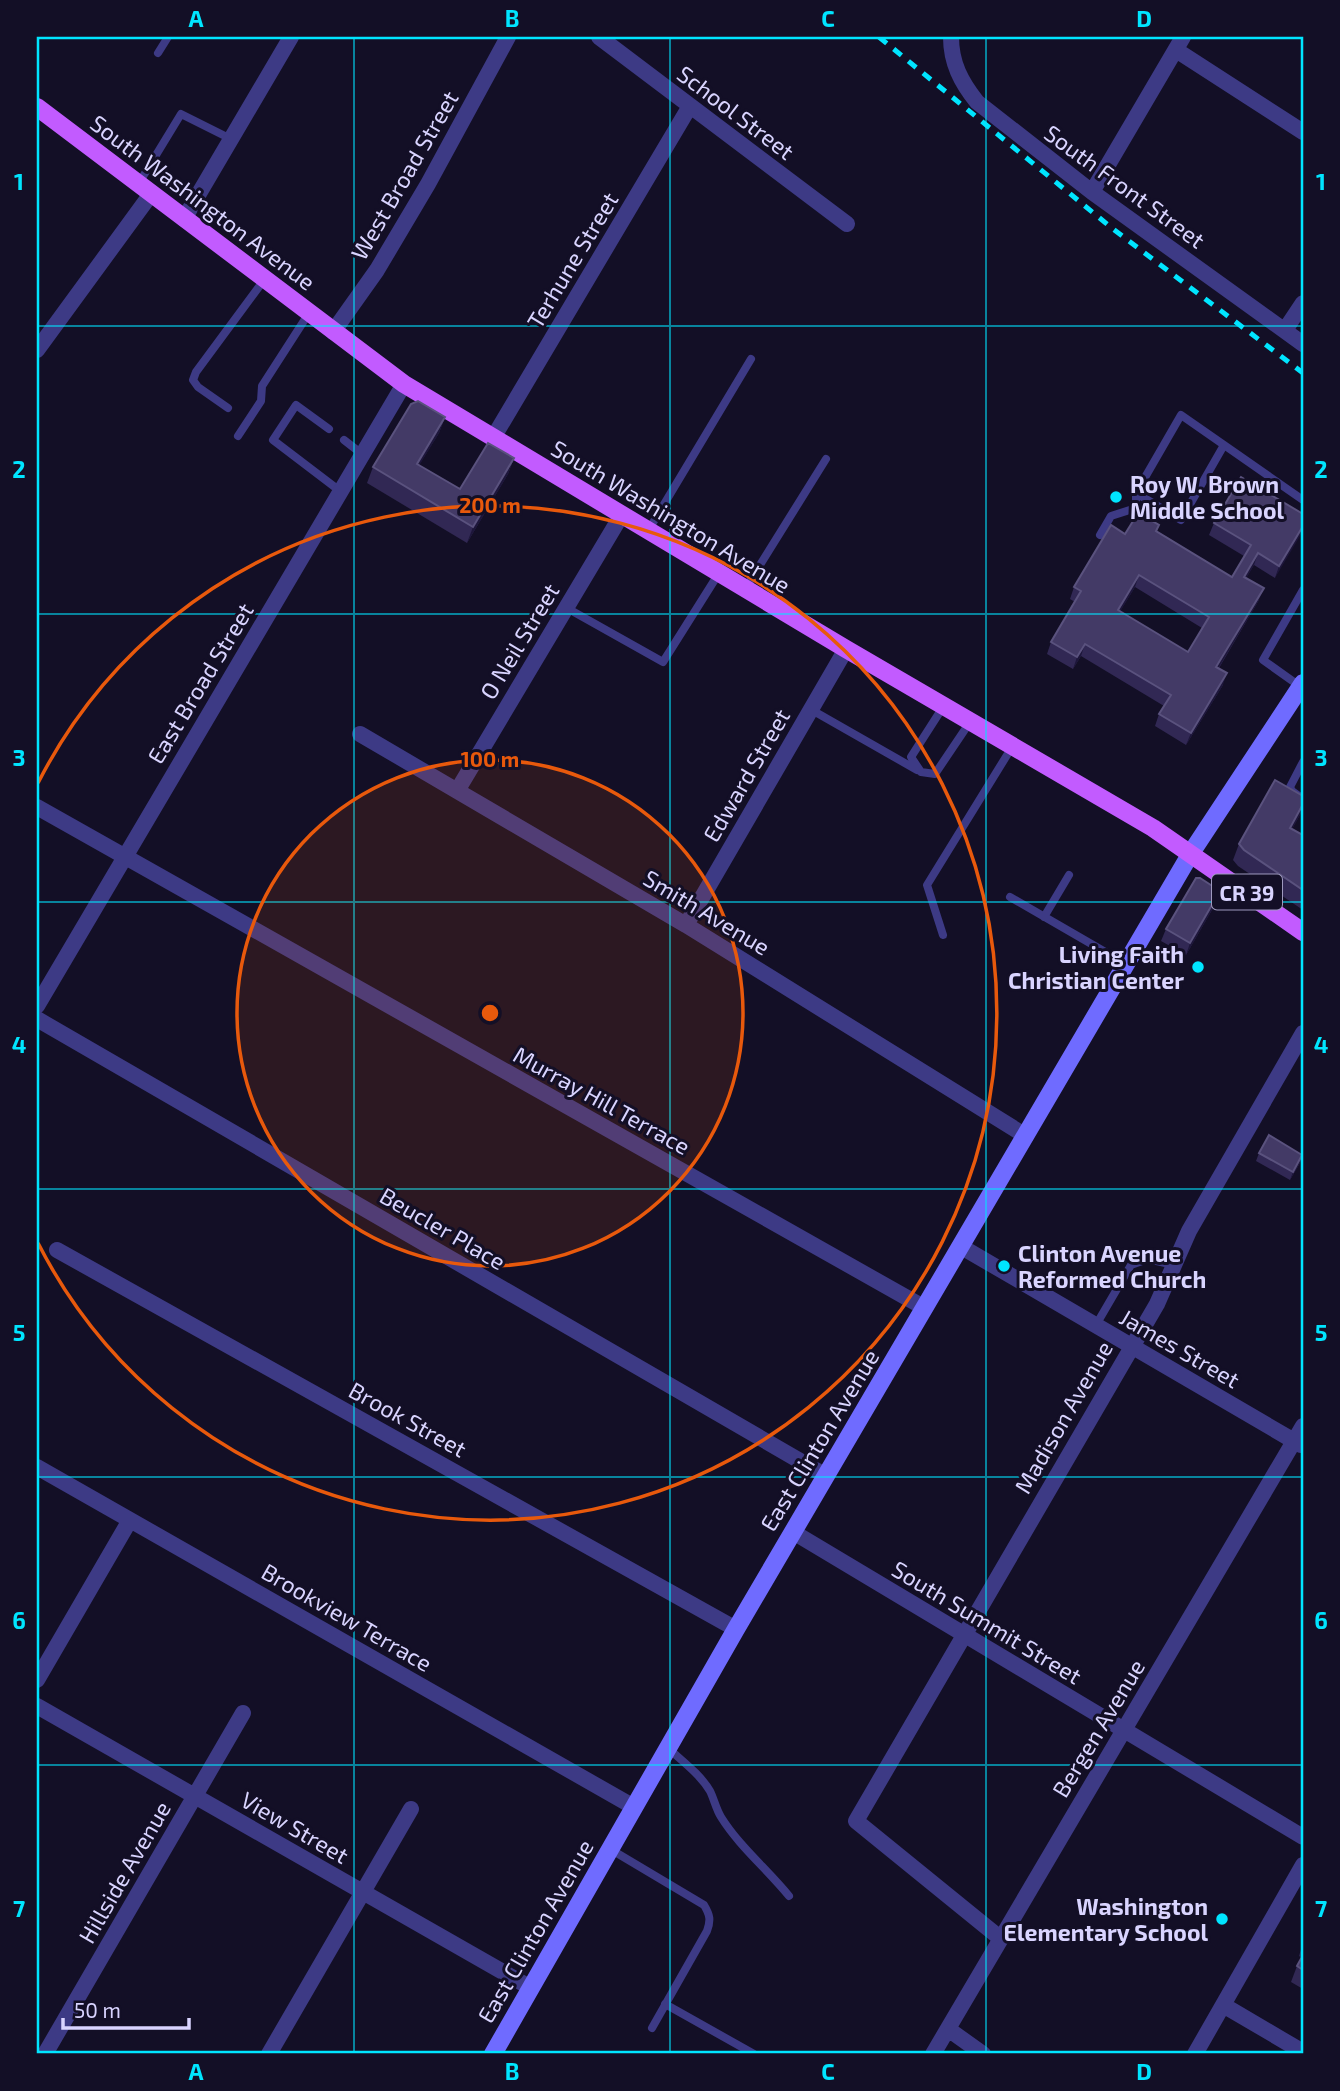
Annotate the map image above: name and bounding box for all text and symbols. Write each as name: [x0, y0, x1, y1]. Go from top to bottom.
text: A: [188, 4, 204, 32]
text: B: [505, 4, 519, 32]
text: C: [821, 4, 835, 32]
text: D: [1136, 4, 1152, 32]
street label: School Street: [672, 59, 800, 165]
street label: West Broad Street: [344, 85, 464, 264]
street label: South Washington Avenue: [85, 108, 321, 296]
street label: South Front Street: [1039, 118, 1211, 254]
text: 1: [14, 167, 24, 195]
text: 1: [1316, 167, 1326, 195]
street label: Terhune Street: [520, 187, 624, 333]
street label: South Washington Avenue: [546, 433, 796, 599]
text: 2: [12, 455, 26, 483]
text: 2: [1314, 455, 1328, 483]
place label: Roy W. Brown Middle School: [1130, 470, 1284, 524]
marker: Roy W. Brown Middle School: [1108, 489, 1124, 505]
text: 200 m: [459, 492, 521, 517]
street label: O Neil Street: [474, 578, 565, 704]
street label: East Broad Street: [141, 598, 259, 768]
street label: Edward Street: [697, 703, 795, 846]
text: 3: [12, 743, 26, 771]
text: 3: [1314, 743, 1328, 771]
text: 100 m: [461, 746, 519, 771]
street label: Smith Avenue: [639, 863, 775, 961]
road number: CR 39: [1212, 874, 1282, 910]
place label: Living Faith Christian Center: [1008, 940, 1184, 994]
marker: Living Faith Christian Center: [1190, 959, 1206, 975]
centre of rings: [478, 1001, 502, 1025]
text: 4: [12, 1030, 26, 1058]
text: 4: [1314, 1030, 1328, 1058]
street label: Murray Hill Terrace: [509, 1040, 695, 1160]
street label: Beucler Place: [375, 1181, 511, 1275]
place label: Clinton Avenue Reformed Church: [1018, 1239, 1206, 1293]
marker: Clinton Avenue Reformed Church: [996, 1258, 1012, 1274]
street label: James Street: [1115, 1302, 1245, 1394]
text: 5: [13, 1318, 25, 1346]
text: 5: [1315, 1318, 1327, 1346]
street label: Madison Avenue: [1008, 1336, 1118, 1498]
street label: East Clinton Avenue: [754, 1344, 884, 1536]
street label: Brook Street: [344, 1375, 472, 1463]
street label: South Summit Street: [887, 1554, 1087, 1690]
street label: Brookview Terrace: [257, 1557, 437, 1677]
text: 6: [12, 1606, 26, 1634]
text: 6: [1314, 1606, 1328, 1634]
street label: Bergen Avenue: [1046, 1654, 1150, 1802]
street label: View Street: [236, 1785, 354, 1869]
street label: Hillside Avenue: [72, 1796, 176, 1948]
street label: East Clinton Avenue: [471, 1834, 599, 2028]
place label: Washington Elementary School: [1004, 1892, 1208, 1946]
text: 7: [13, 1894, 25, 1922]
text: 7: [1315, 1894, 1327, 1922]
marker: Washington Elementary School: [1214, 1911, 1230, 1927]
scale bar: [63, 1986, 189, 2030]
text: 50 m: [74, 1997, 121, 2022]
text: A: [188, 2057, 204, 2085]
text: B: [505, 2057, 519, 2085]
text: C: [821, 2057, 835, 2085]
text: D: [1136, 2057, 1152, 2085]

